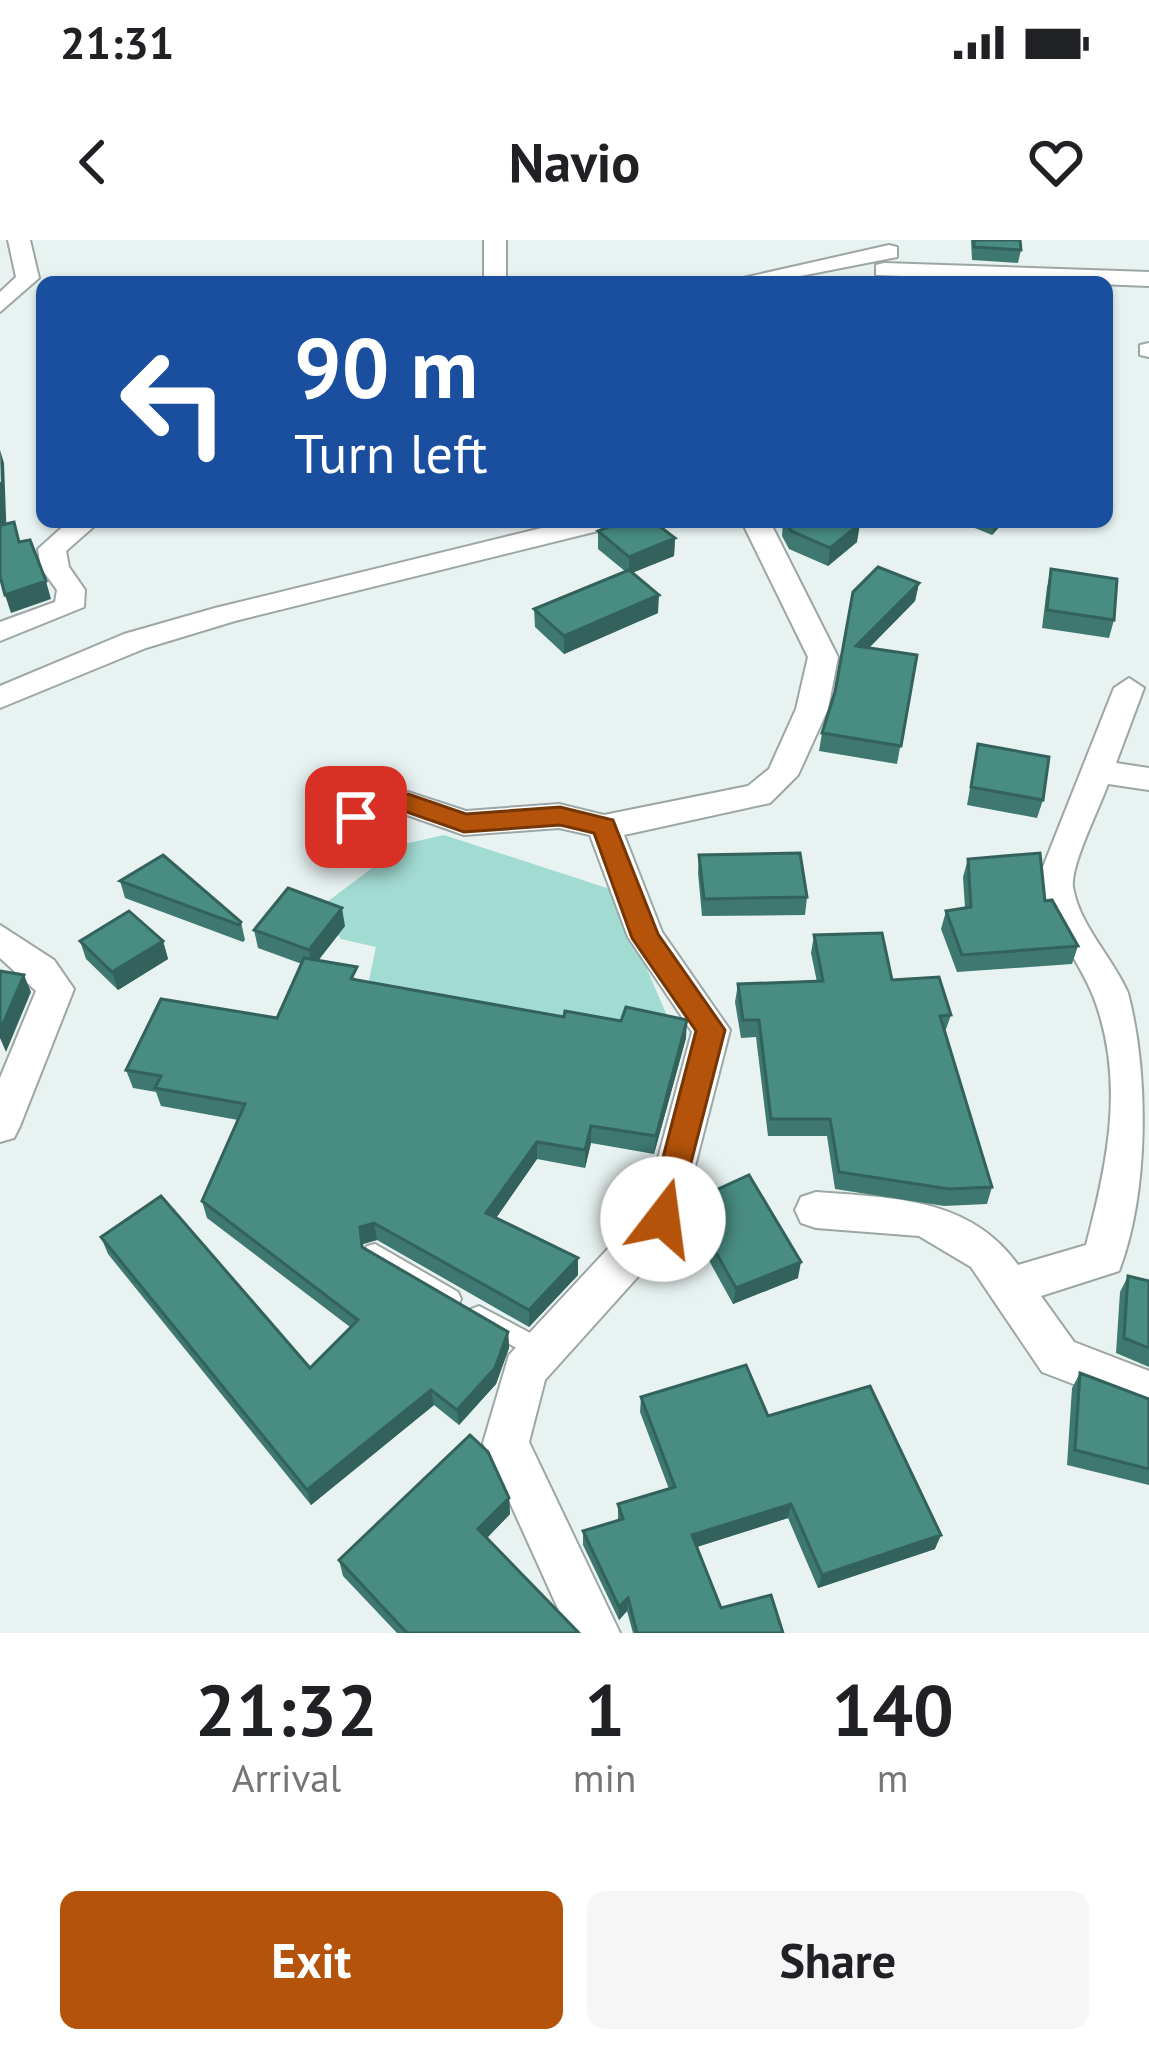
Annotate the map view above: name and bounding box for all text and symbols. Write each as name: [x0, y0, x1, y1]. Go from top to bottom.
text: 21:31: [60, 13, 174, 71]
text: Navio: [509, 127, 640, 197]
icon: back: [60, 129, 126, 195]
icon: heart: [1023, 129, 1089, 195]
text: 90 m: [294, 312, 478, 421]
icon: left: [96, 324, 252, 480]
text: Turn left: [294, 418, 488, 488]
pin: [305, 766, 407, 868]
icon: arrive: [323, 784, 389, 850]
position arrow: [600, 1156, 726, 1282]
text: 21:32: [195, 1663, 378, 1756]
text: 1: [584, 1663, 625, 1756]
text: 140: [831, 1663, 954, 1756]
text: Arrival: [232, 1752, 341, 1803]
text: min: [573, 1752, 636, 1803]
text: m: [877, 1752, 908, 1803]
button: Exit: [60, 1891, 563, 2029]
button: Share: [587, 1891, 1089, 2029]

